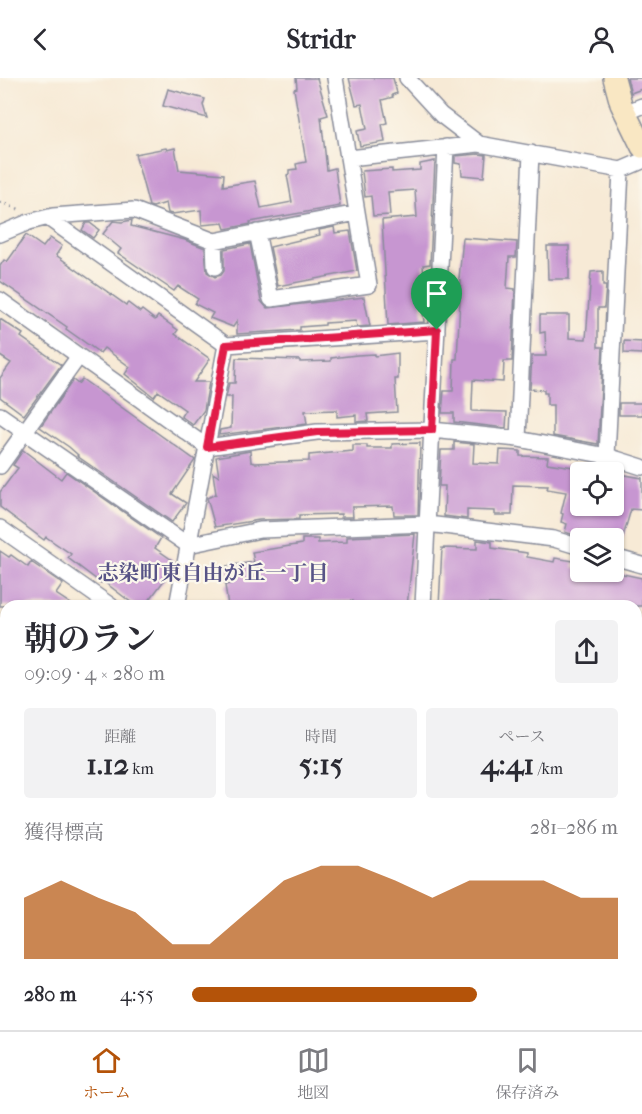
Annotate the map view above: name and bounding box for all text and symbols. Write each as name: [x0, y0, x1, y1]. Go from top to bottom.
icon: back: [24, 23, 57, 56]
text: Stridr: [286, 23, 356, 55]
icon: person: [585, 23, 618, 56]
pin: [411, 268, 462, 330]
icon: arrive: [420, 277, 453, 310]
map controls: [570, 462, 624, 582]
button: locate: [570, 462, 624, 516]
button: layers: [570, 528, 624, 582]
district label: 志染町東自由が丘一丁目: [98, 561, 329, 585]
text: 朝のラン: [24, 620, 156, 659]
button: share: [555, 620, 618, 683]
text: 09:09 · 4 × 280 m: [24, 662, 165, 685]
text: 距離: [104, 727, 136, 746]
text: 時間: [305, 727, 337, 746]
text: ペース: [498, 727, 546, 746]
text: 1.12: [86, 747, 129, 782]
text: 5:15: [299, 747, 343, 782]
text: 4:41: [481, 747, 534, 782]
text: km: [129, 759, 154, 778]
text: /km: [534, 759, 563, 778]
text: 281–286 m: [530, 816, 618, 839]
text: 獲得標高: [24, 821, 104, 844]
text: 280 m: [24, 983, 76, 1006]
text: 4:55: [120, 983, 154, 1006]
tab: ホーム: [83, 1044, 131, 1103]
tab: 地図: [297, 1044, 330, 1103]
tab: 保存済み: [495, 1044, 559, 1103]

